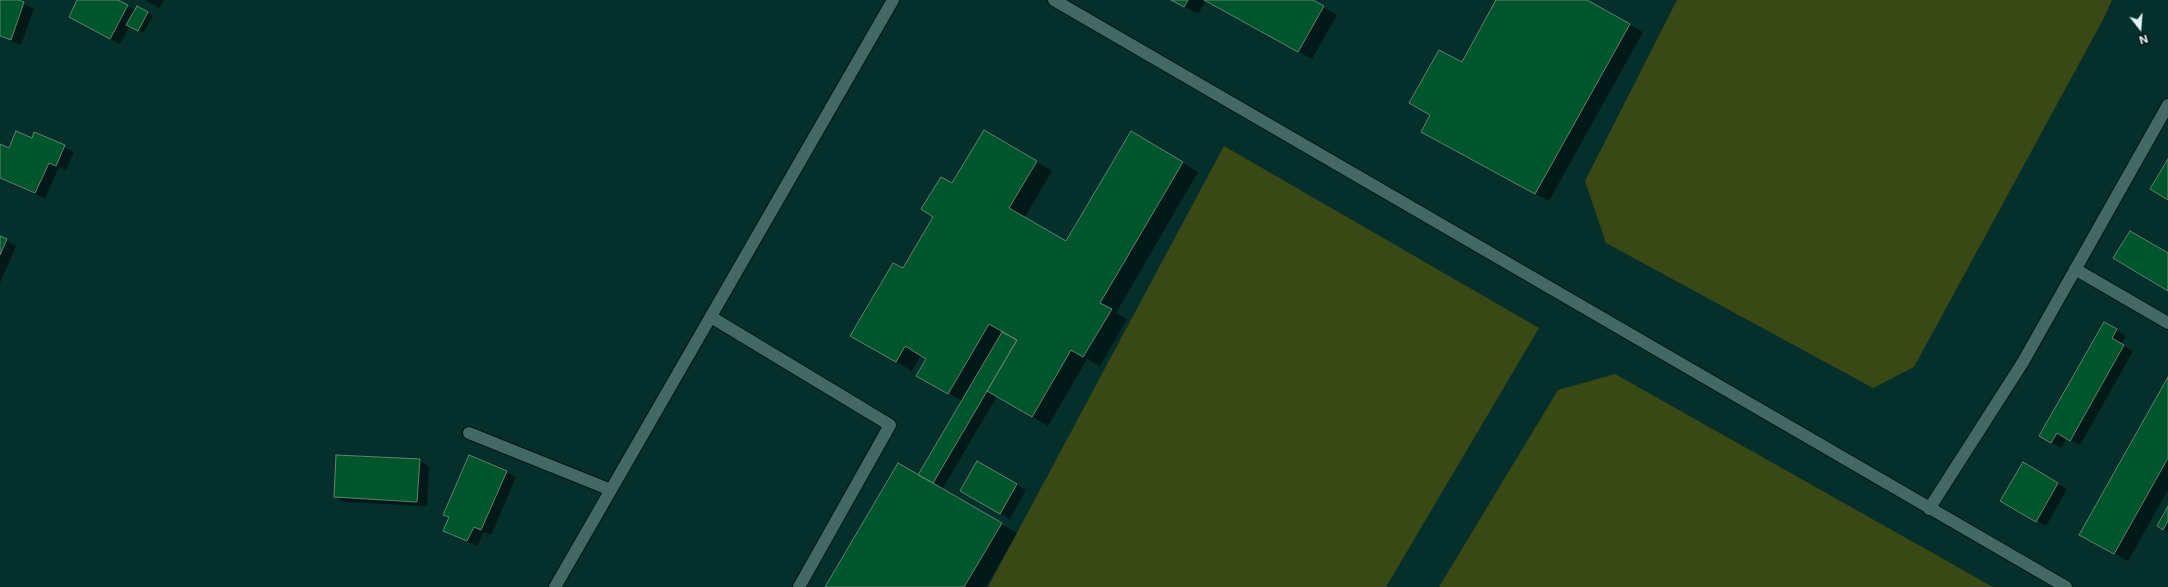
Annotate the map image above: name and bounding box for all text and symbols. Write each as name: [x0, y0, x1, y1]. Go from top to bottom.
north arrow: [2120, 8, 2160, 48]
text: N: [2137, 32, 2150, 47]

